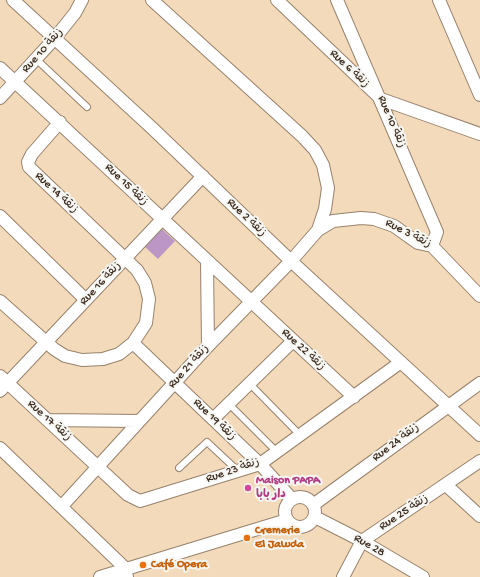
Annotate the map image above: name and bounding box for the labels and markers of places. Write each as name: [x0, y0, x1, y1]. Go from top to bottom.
place label: Maison PAPA دار بابا: [256, 474, 320, 502]
marker: Maison PAPA دار بابا: [243, 483, 253, 493]
place label: Cremerie El Jawda: [255, 524, 304, 552]
marker: Cremerie El Jawda: [242, 533, 252, 543]
place label: Café Opera: [151, 558, 207, 572]
marker: Café Opera: [138, 560, 148, 570]

